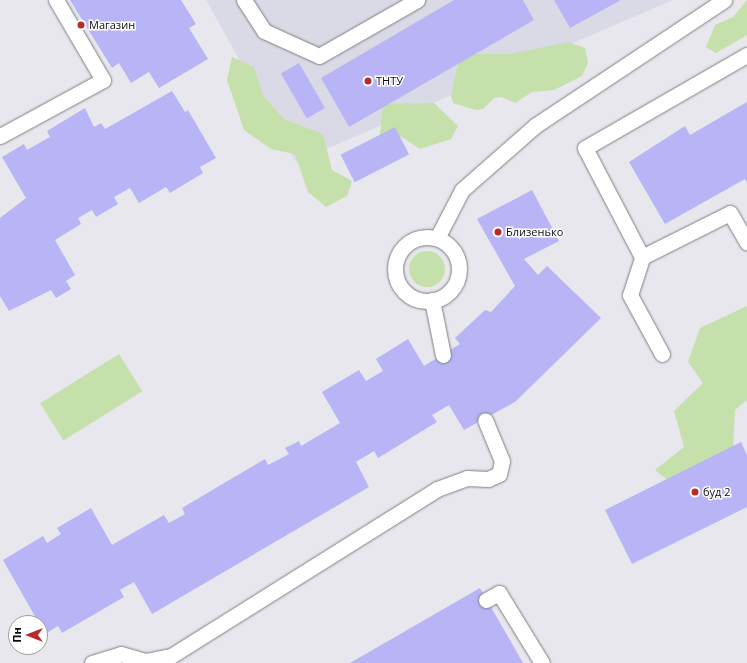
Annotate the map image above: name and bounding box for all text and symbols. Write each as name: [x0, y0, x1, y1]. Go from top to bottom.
place label: Магазин: [89, 18, 135, 32]
marker: Магазин: [76, 20, 86, 30]
place label: ТНТУ: [376, 74, 403, 88]
marker: ТНТУ: [363, 76, 373, 86]
place label: Близенько: [506, 225, 563, 239]
marker: Близенько: [493, 227, 503, 237]
place label: буд 2: [703, 485, 731, 499]
marker: буд 2: [690, 487, 700, 497]
north arrow: [8, 615, 48, 655]
text: Пн: [9, 627, 24, 643]

